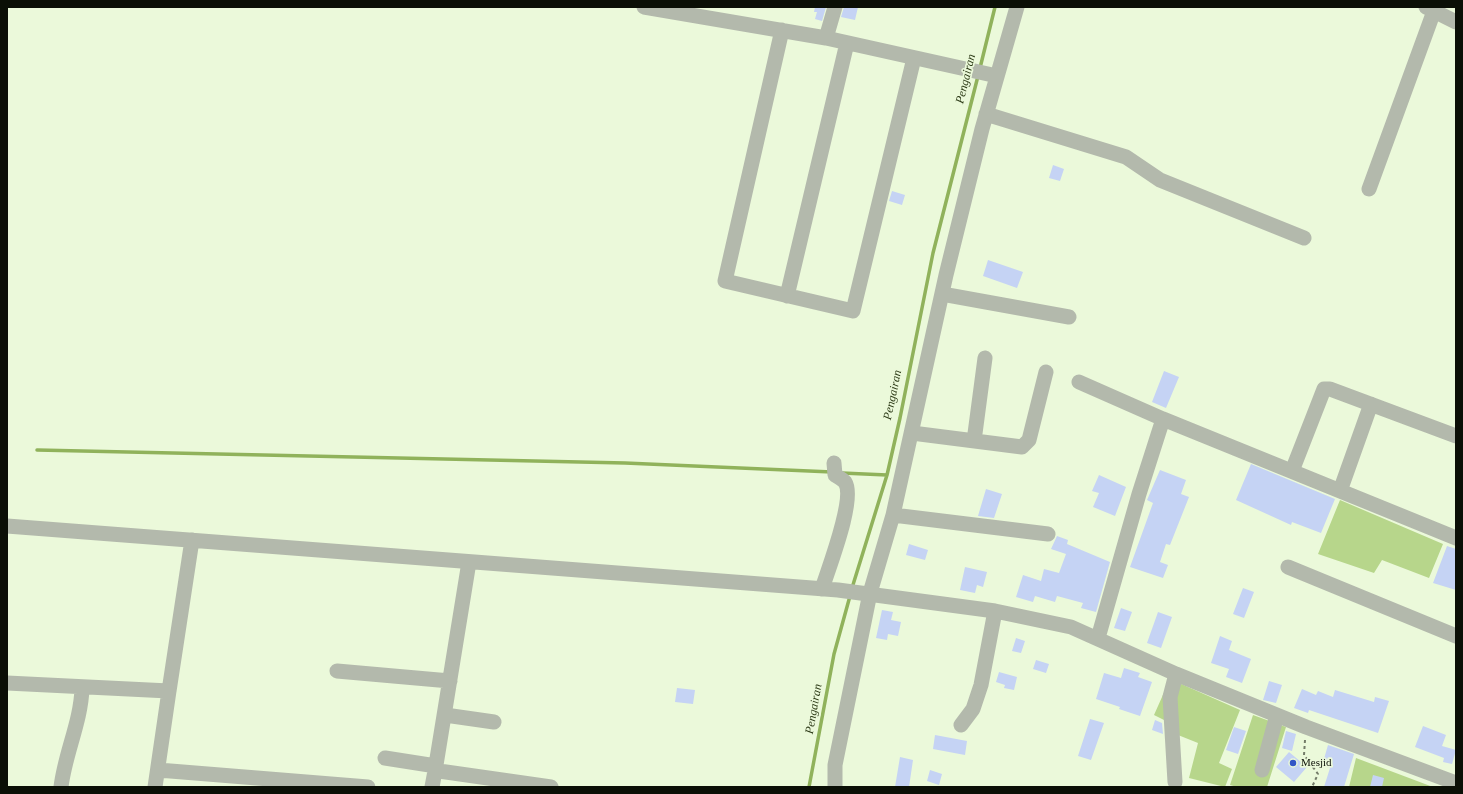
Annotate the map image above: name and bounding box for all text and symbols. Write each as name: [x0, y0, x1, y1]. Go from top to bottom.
water label: Pengairan: [953, 53, 979, 105]
water label: Pengairan: [881, 369, 905, 421]
water label: Pengairan: [803, 683, 825, 735]
place label: Mesjid: [1301, 756, 1332, 770]
marker: Mesjid: [1288, 758, 1298, 768]

